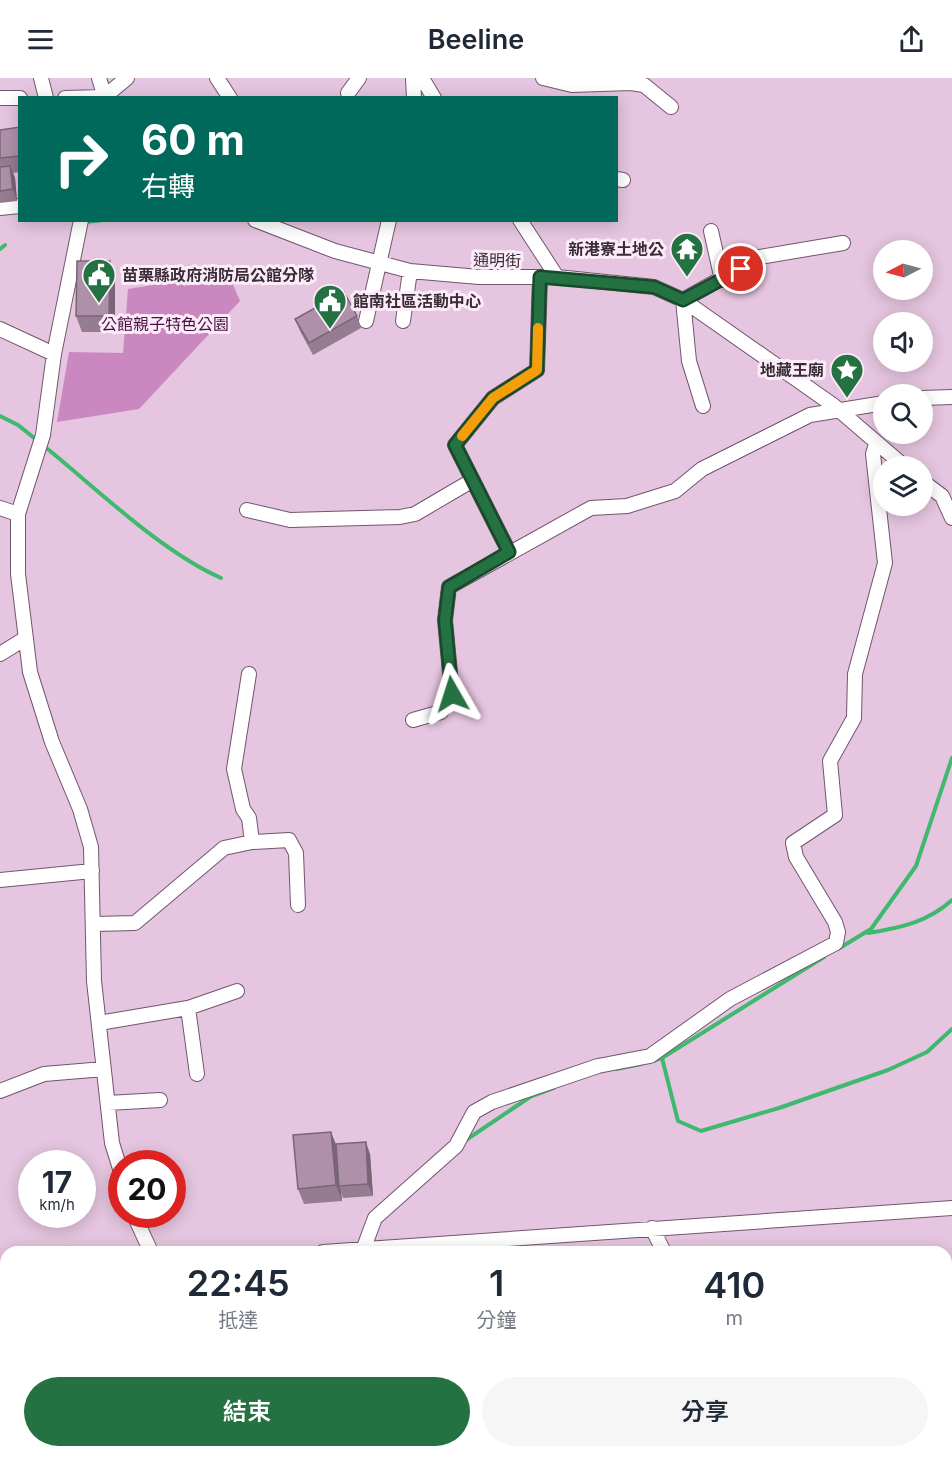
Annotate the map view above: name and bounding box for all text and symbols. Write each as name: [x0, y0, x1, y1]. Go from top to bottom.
icon: menu: [24, 23, 57, 56]
text: Beeline: [428, 23, 524, 56]
icon: share: [895, 23, 928, 56]
text: 60 m: [141, 114, 245, 165]
icon: right: [42, 120, 120, 198]
text: 右轉: [141, 170, 195, 203]
temple icon: 新港寮土地公: [669, 231, 705, 278]
place label: 新港寮土地公: [568, 239, 664, 259]
north arrow: [873, 240, 933, 300]
map controls: [873, 240, 933, 516]
pin: [715, 243, 766, 294]
street label: 通明街: [473, 250, 521, 270]
icon: arrive: [724, 252, 757, 285]
public building icon: 苗栗縣政府消防局公館分隊: [81, 257, 117, 304]
place label: 苗栗縣政府消防局公館分隊: [122, 265, 314, 285]
public building icon: 館南社區活動中心: [312, 283, 348, 330]
place label: 館南社區活動中心: [353, 291, 481, 311]
button: sound: [873, 312, 933, 372]
park label: 公館親子特色公園: [101, 314, 229, 334]
place icon: 地藏王廟: [829, 352, 865, 399]
place label: 地藏王廟: [760, 360, 824, 380]
button: search: [873, 384, 933, 444]
button: layers: [873, 456, 933, 516]
position arrow: [420, 662, 484, 726]
speed limit sign: 20: [108, 1150, 186, 1228]
text: 17: [42, 1164, 72, 1200]
text: km/h: [39, 1195, 75, 1214]
text: 22:45: [187, 1261, 290, 1305]
text: 1: [489, 1261, 504, 1305]
text: 410: [703, 1263, 765, 1307]
text: m: [726, 1306, 743, 1330]
text: 抵達: [218, 1308, 258, 1332]
text: 分鐘: [477, 1308, 517, 1332]
button: 結束: [24, 1377, 470, 1446]
button: 分享: [482, 1377, 928, 1446]

